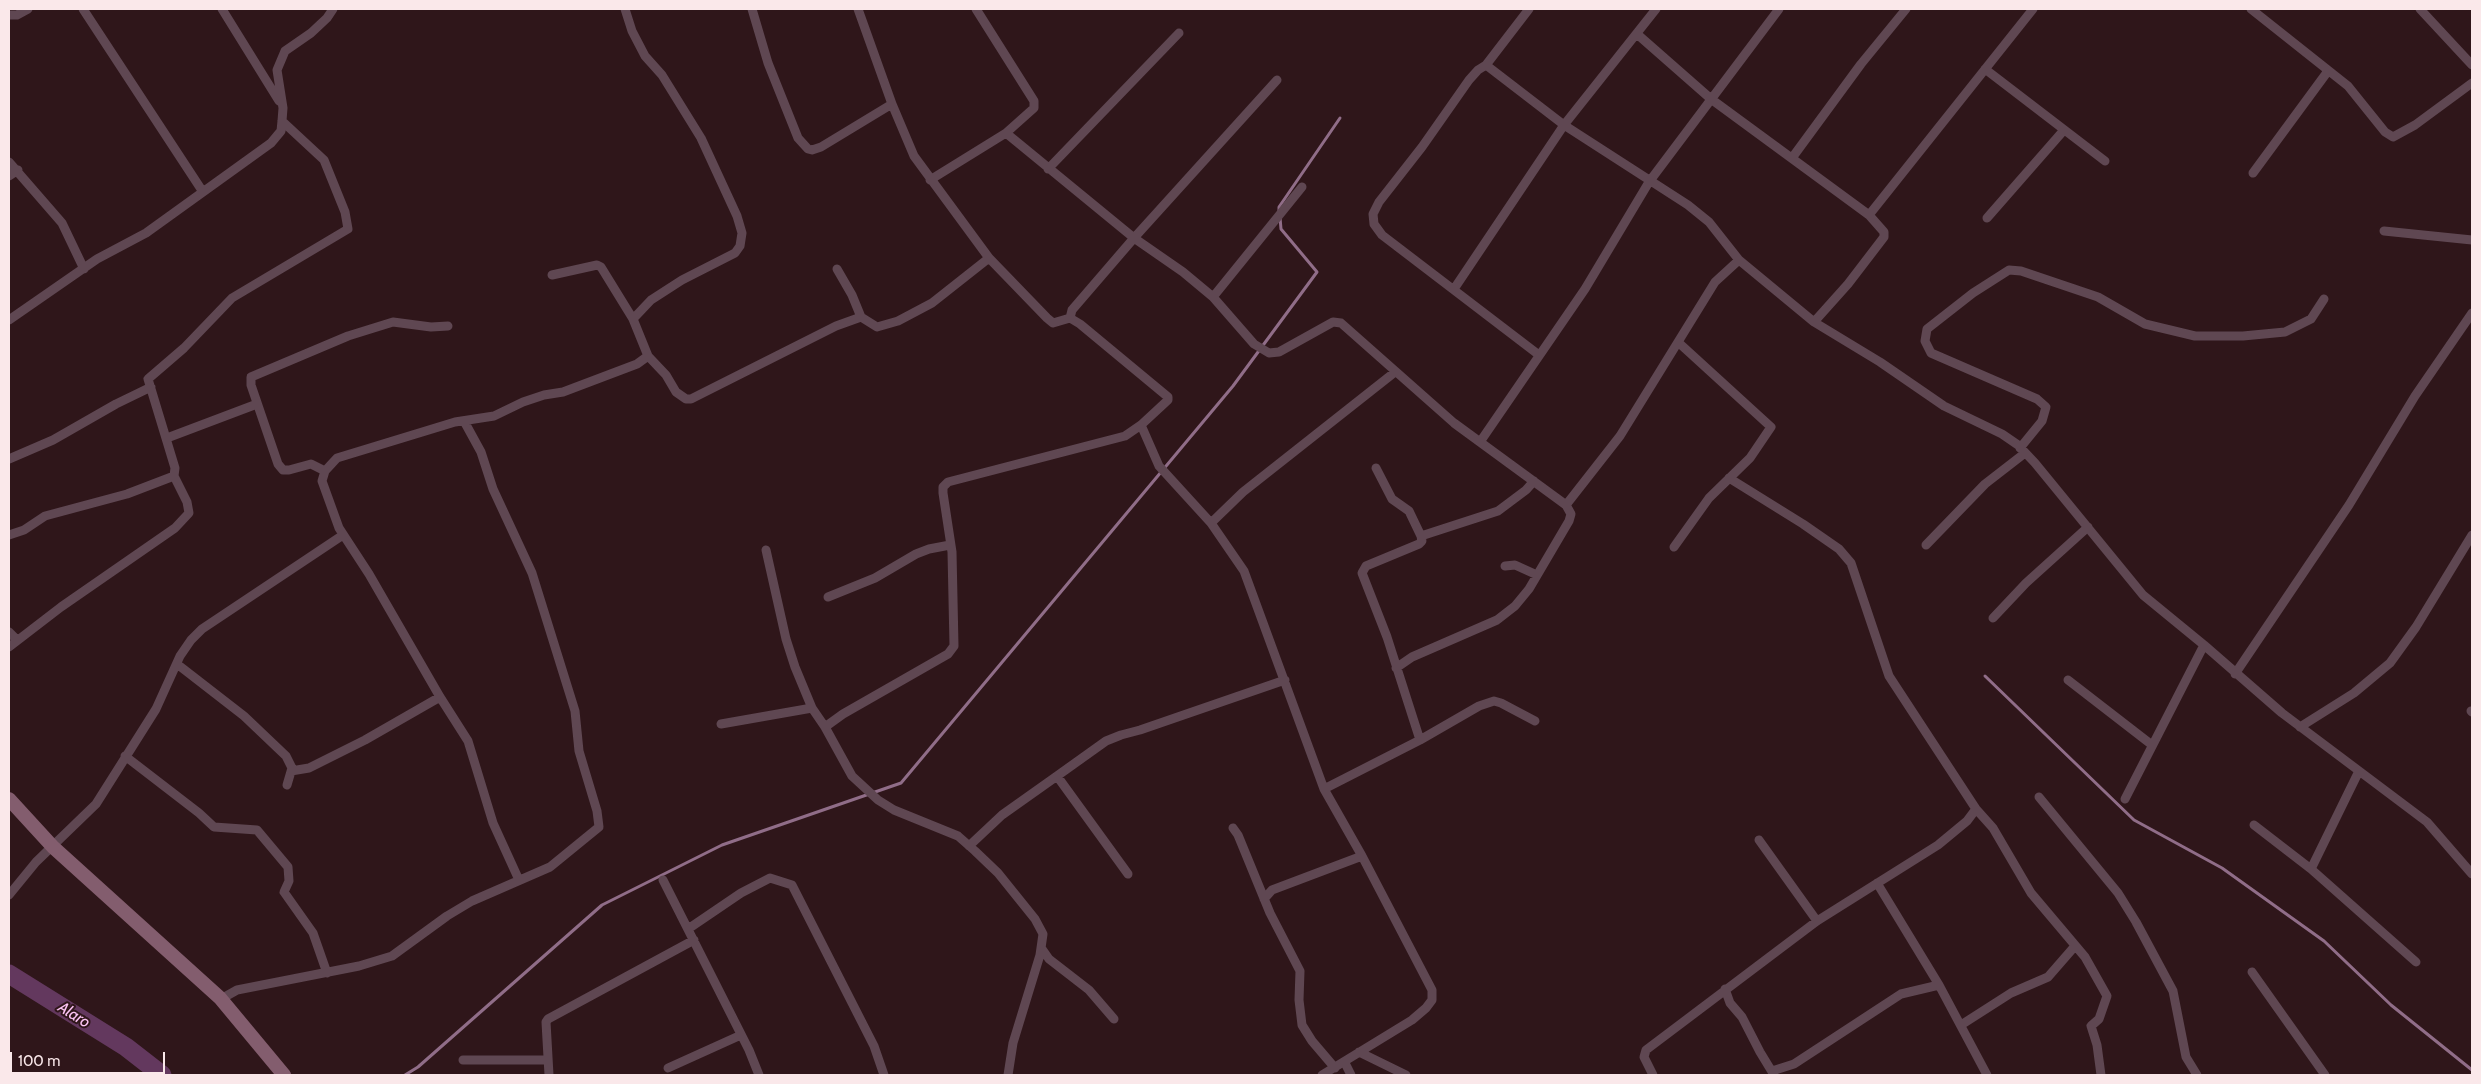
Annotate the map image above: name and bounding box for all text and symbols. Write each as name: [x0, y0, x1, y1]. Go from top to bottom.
water label: Alaro: [54, 998, 94, 1032]
scale bar: [12, 1042, 168, 1074]
text: 100 m: [18, 1052, 60, 1070]

